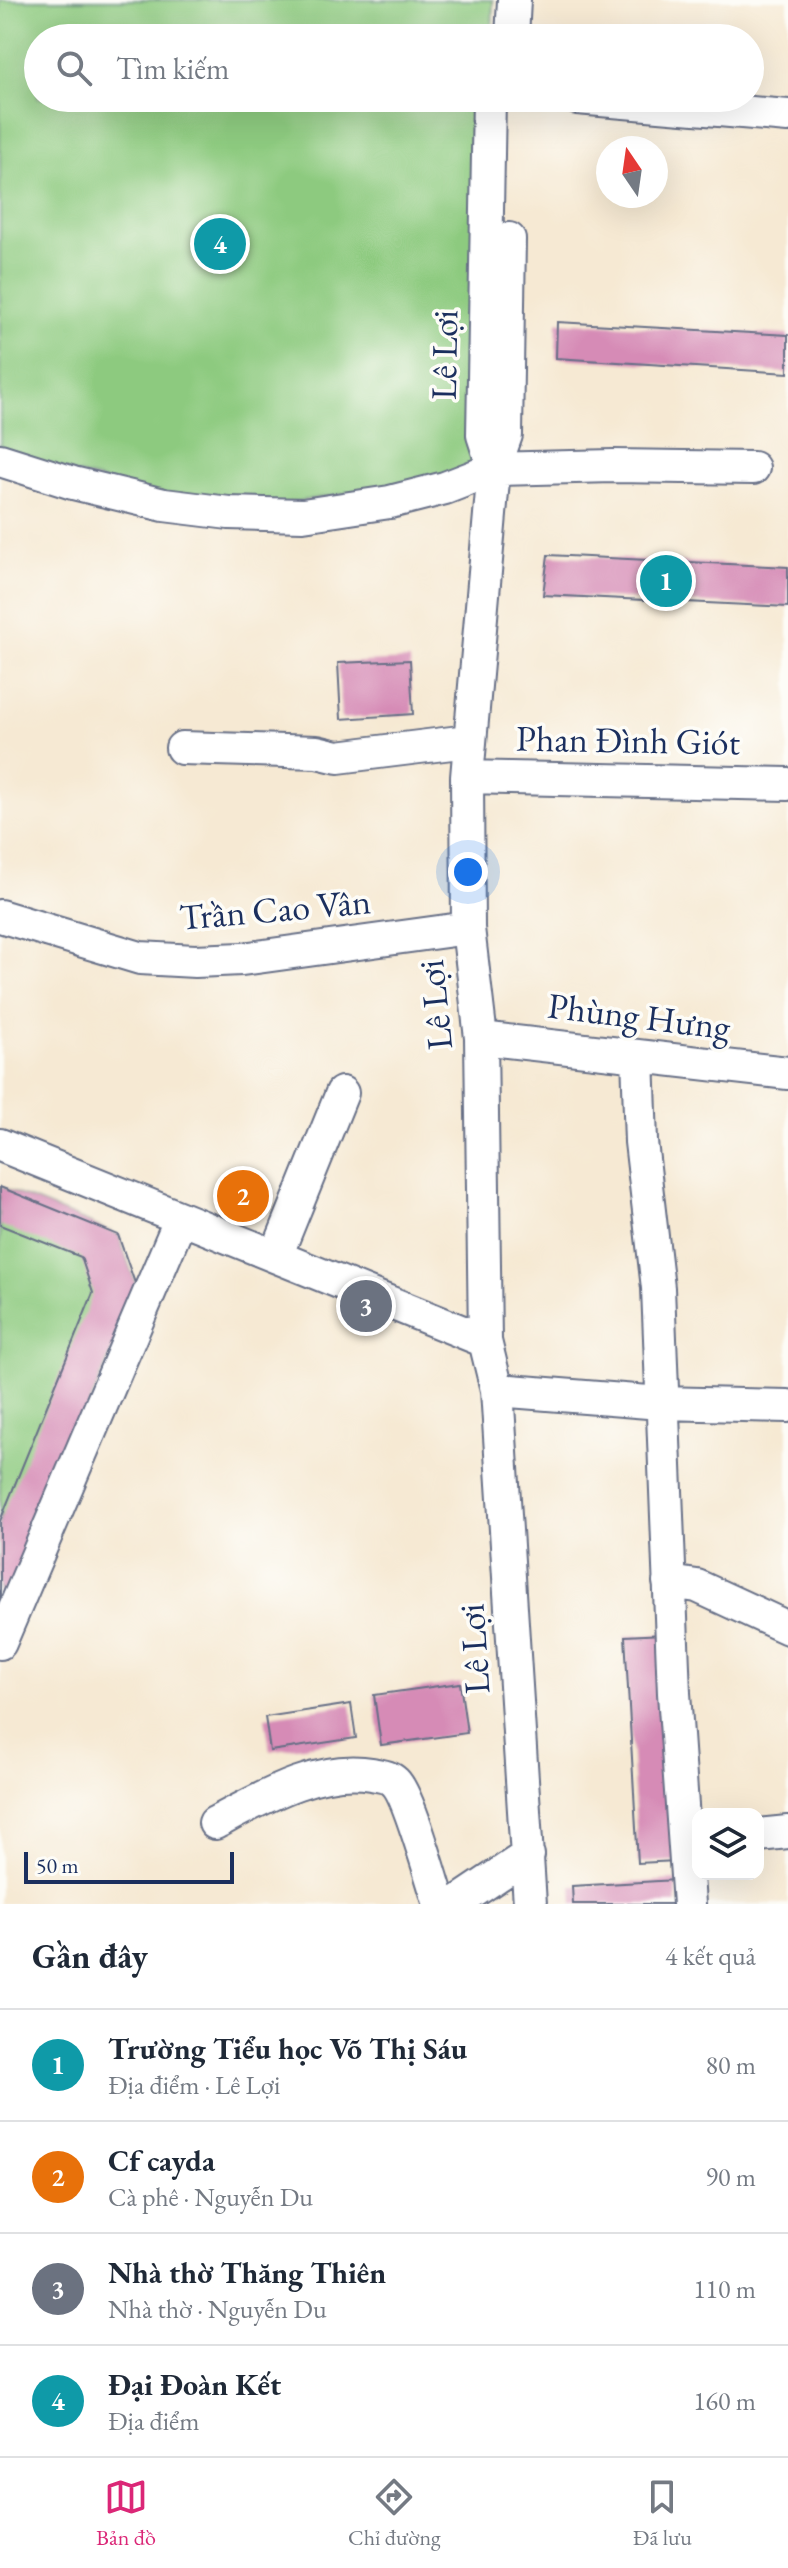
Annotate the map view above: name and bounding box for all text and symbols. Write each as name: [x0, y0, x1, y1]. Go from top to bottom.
search box: [24, 24, 764, 112]
icon: search: [52, 46, 96, 90]
text: Tìm kiếm: [116, 49, 229, 88]
north arrow: [596, 136, 668, 208]
pin: 4: [194, 214, 246, 274]
street label: Lê Lợi: [420, 309, 468, 401]
pin: 1: [640, 551, 692, 611]
street label: Phan Đình Giót: [516, 715, 741, 765]
your location: [448, 852, 488, 892]
street label: Trần Cao Vân: [177, 877, 373, 941]
street label: Lê Lợi: [407, 957, 463, 1052]
street label: Phùng Hưng: [545, 982, 733, 1051]
pin: 2: [217, 1166, 269, 1226]
pin: 3: [340, 1276, 392, 1336]
street label: Lê Lợi: [447, 1602, 501, 1696]
map controls: [692, 1808, 764, 1880]
button: layers: [692, 1808, 764, 1880]
scale bar: [24, 1848, 234, 1884]
text: 50 m: [36, 1851, 79, 1880]
text: Gần đây: [32, 1934, 148, 1978]
text: 4 kết quả: [665, 1939, 756, 1973]
text: Trường Tiểu học Võ Thị Sáu: [108, 2029, 467, 2068]
text: 1: [51, 2048, 65, 2082]
text: 80 m: [706, 2048, 756, 2082]
text: Địa điểm · Lê Lợi: [108, 2068, 280, 2102]
text: Cf cayda: [108, 2141, 215, 2180]
text: 2: [51, 2160, 65, 2194]
text: 90 m: [706, 2160, 756, 2194]
text: Cà phê · Nguyễn Du: [108, 2180, 313, 2214]
text: Nhà thờ Thăng Thiên: [108, 2253, 386, 2292]
text: 3: [51, 2272, 65, 2306]
text: 110 m: [693, 2272, 756, 2306]
text: Nhà thờ · Nguyễn Du: [108, 2292, 327, 2326]
text: Đại Đoàn Kết: [108, 2365, 281, 2404]
text: 4: [51, 2384, 65, 2418]
text: 160 m: [693, 2384, 756, 2418]
text: Địa điểm: [108, 2404, 199, 2438]
tab: Bản đồ: [96, 2475, 156, 2552]
tab: Chỉ đường: [348, 2475, 441, 2552]
tab: Đã lưu: [633, 2475, 692, 2552]

